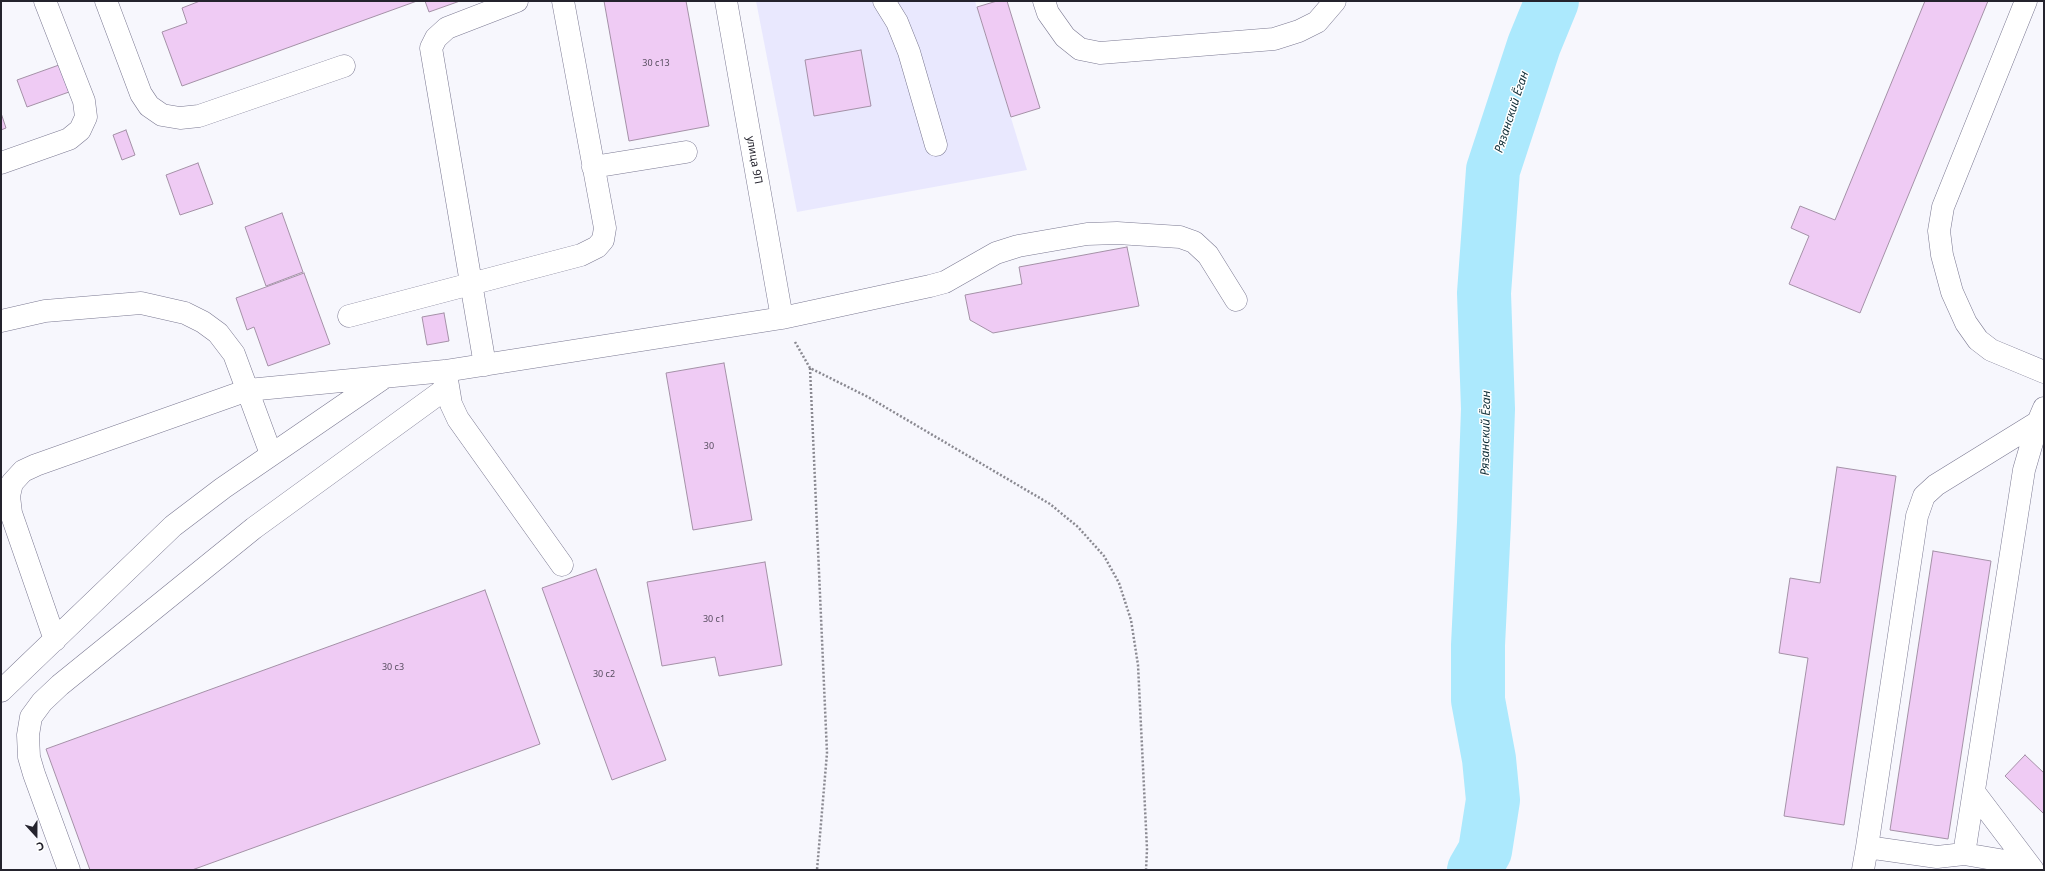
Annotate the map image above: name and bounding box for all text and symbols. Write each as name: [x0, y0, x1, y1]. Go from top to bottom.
house number: 30 с13: [642, 58, 670, 68]
water label: Рязанский Ёган: [1492, 69, 1532, 155]
street label: улица 9П: [743, 135, 765, 185]
water label: Рязанский Ёган: [1478, 390, 1494, 476]
house number: 30: [704, 441, 714, 451]
house number: 30 с1: [703, 614, 725, 624]
house number: 30 с3: [382, 662, 404, 672]
house number: 30 с2: [593, 669, 615, 679]
north arrow: [16, 815, 56, 855]
text: С: [34, 838, 46, 855]

